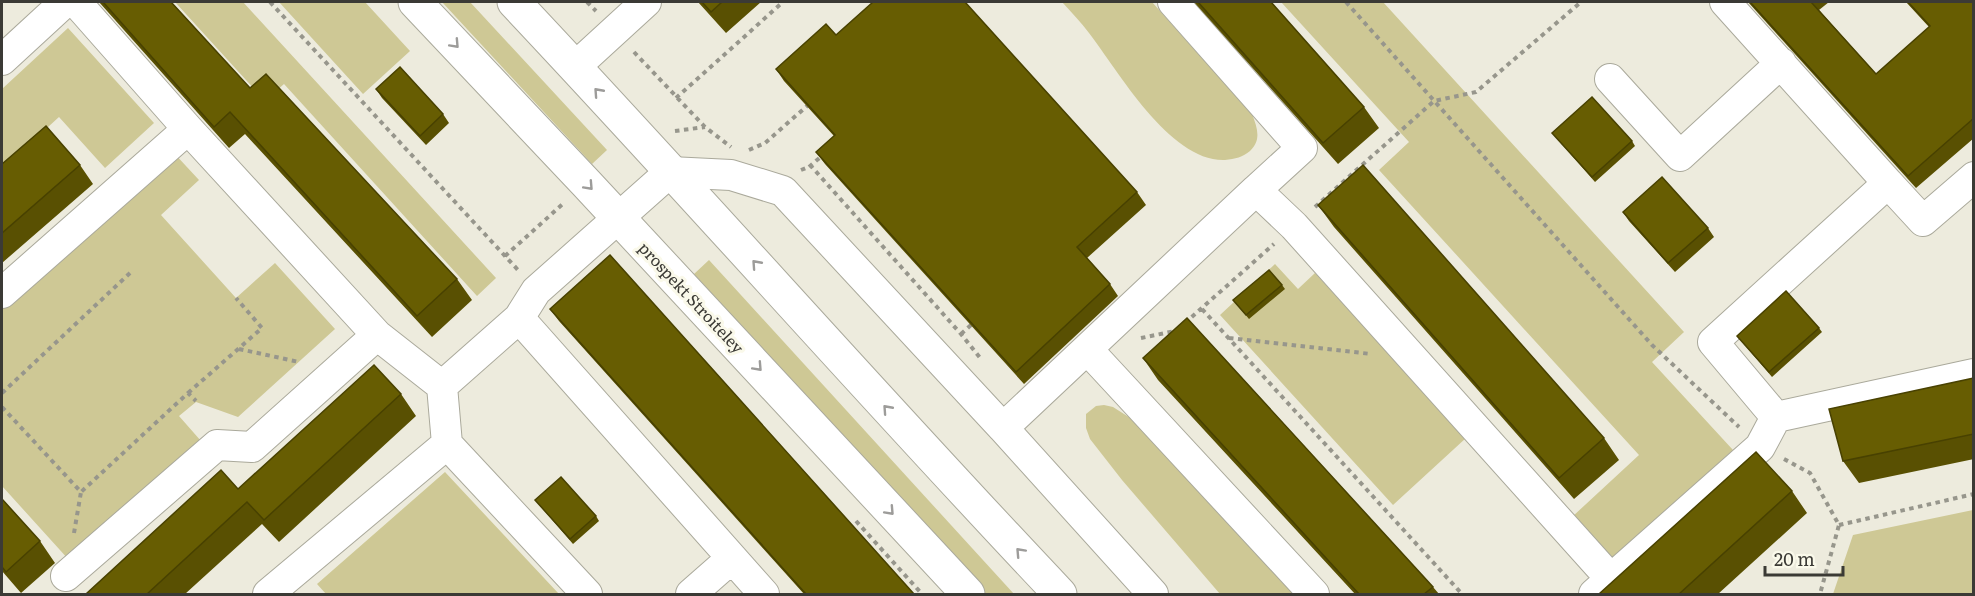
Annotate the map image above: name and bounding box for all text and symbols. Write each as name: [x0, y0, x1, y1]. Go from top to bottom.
one-way arrow: [448, 37, 459, 48]
one-way arrow: [595, 89, 606, 100]
one-way arrow: [582, 179, 593, 189]
street label: prospekt Stroiteley: [634, 236, 751, 359]
one-way arrow: [752, 261, 763, 271]
one-way arrow: [750, 360, 761, 371]
one-way arrow: [883, 405, 894, 416]
one-way arrow: [883, 504, 894, 514]
scale bar: [1765, 539, 1843, 577]
text: 20 m: [1774, 545, 1815, 572]
one-way arrow: [1016, 548, 1027, 559]

